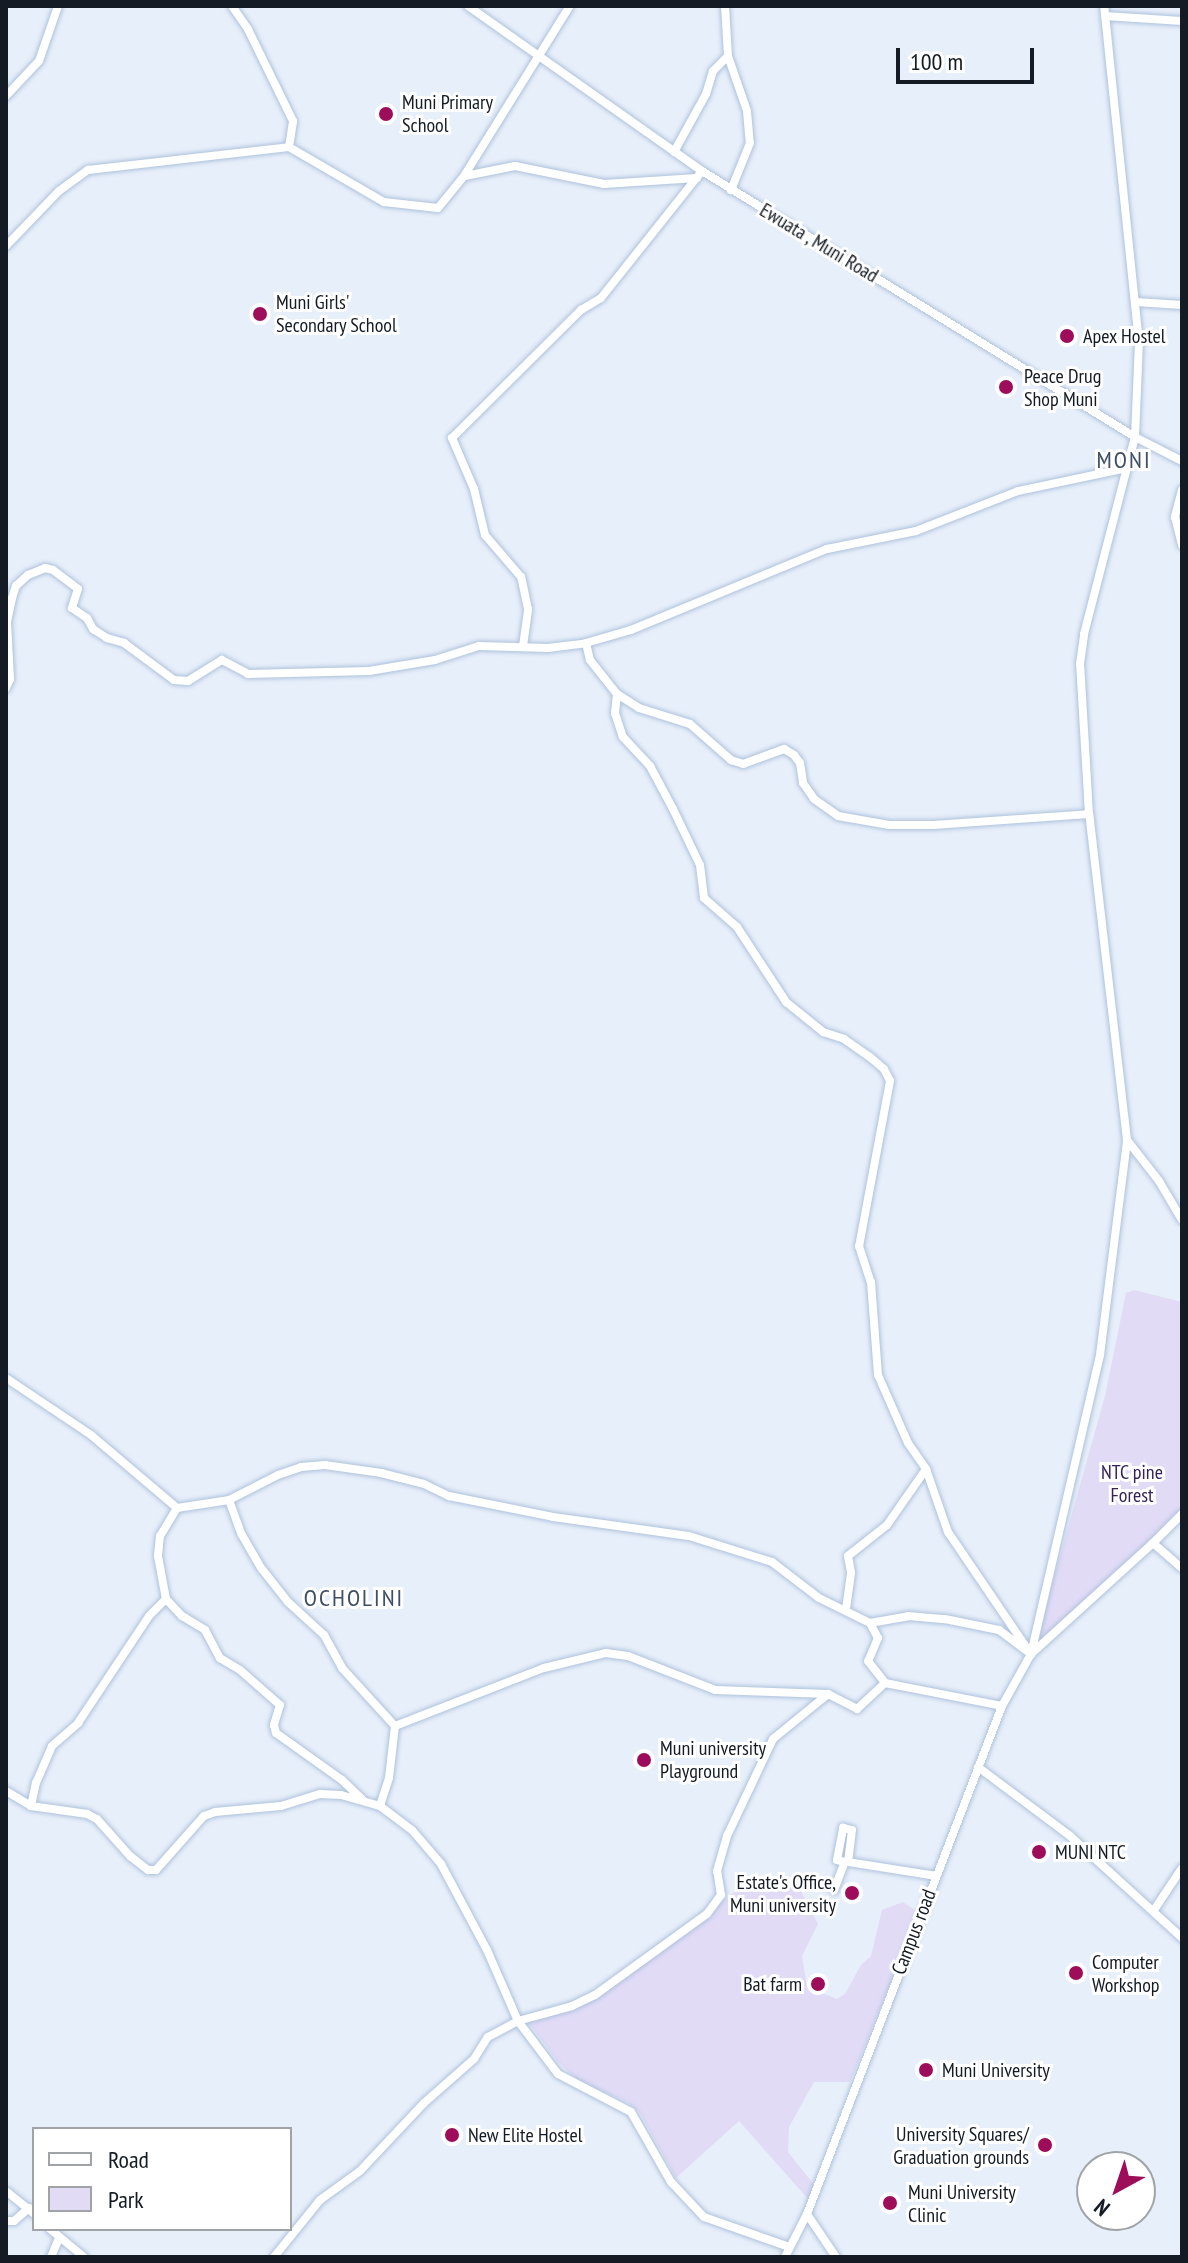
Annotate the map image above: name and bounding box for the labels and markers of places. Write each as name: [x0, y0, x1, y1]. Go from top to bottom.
place label: Muni Primary School: [402, 90, 493, 137]
marker: Muni Primary School: [377, 105, 395, 123]
place label: Muni Girls' Secondary School: [276, 290, 397, 337]
marker: Muni Girls' Secondary School: [251, 305, 269, 323]
place label: Apex Hostel: [1083, 324, 1166, 348]
marker: Apex Hostel: [1058, 327, 1076, 345]
place label: Peace Drug Shop Muni: [1024, 364, 1101, 411]
marker: Peace Drug Shop Muni: [995, 376, 1017, 398]
place label: Muni university Playground: [660, 1736, 766, 1783]
marker: Muni university Playground: [635, 1751, 653, 1769]
place label: MUNI NTC: [1055, 1840, 1126, 1864]
marker: MUNI NTC: [1030, 1843, 1048, 1861]
place label: Estate's Office, Muni university: [730, 1870, 836, 1917]
marker: Estate's Office, Muni university: [843, 1884, 861, 1902]
place label: Computer Workshop: [1092, 1950, 1159, 1997]
marker: Computer Workshop: [1067, 1964, 1085, 1982]
place label: Bat farm: [743, 1972, 802, 1996]
marker: Bat farm: [809, 1975, 827, 1993]
place label: Muni University: [942, 2058, 1050, 2082]
marker: Muni University: [917, 2061, 935, 2079]
place label: University Squares/ Graduation grounds: [893, 2122, 1029, 2169]
place label: New Elite Hostel: [468, 2123, 583, 2147]
marker: New Elite Hostel: [443, 2126, 461, 2144]
marker: University Squares/ Graduation grounds: [1036, 2136, 1054, 2154]
place label: Muni University Clinic: [908, 2180, 1016, 2227]
marker: Muni University Clinic: [879, 2192, 901, 2214]

